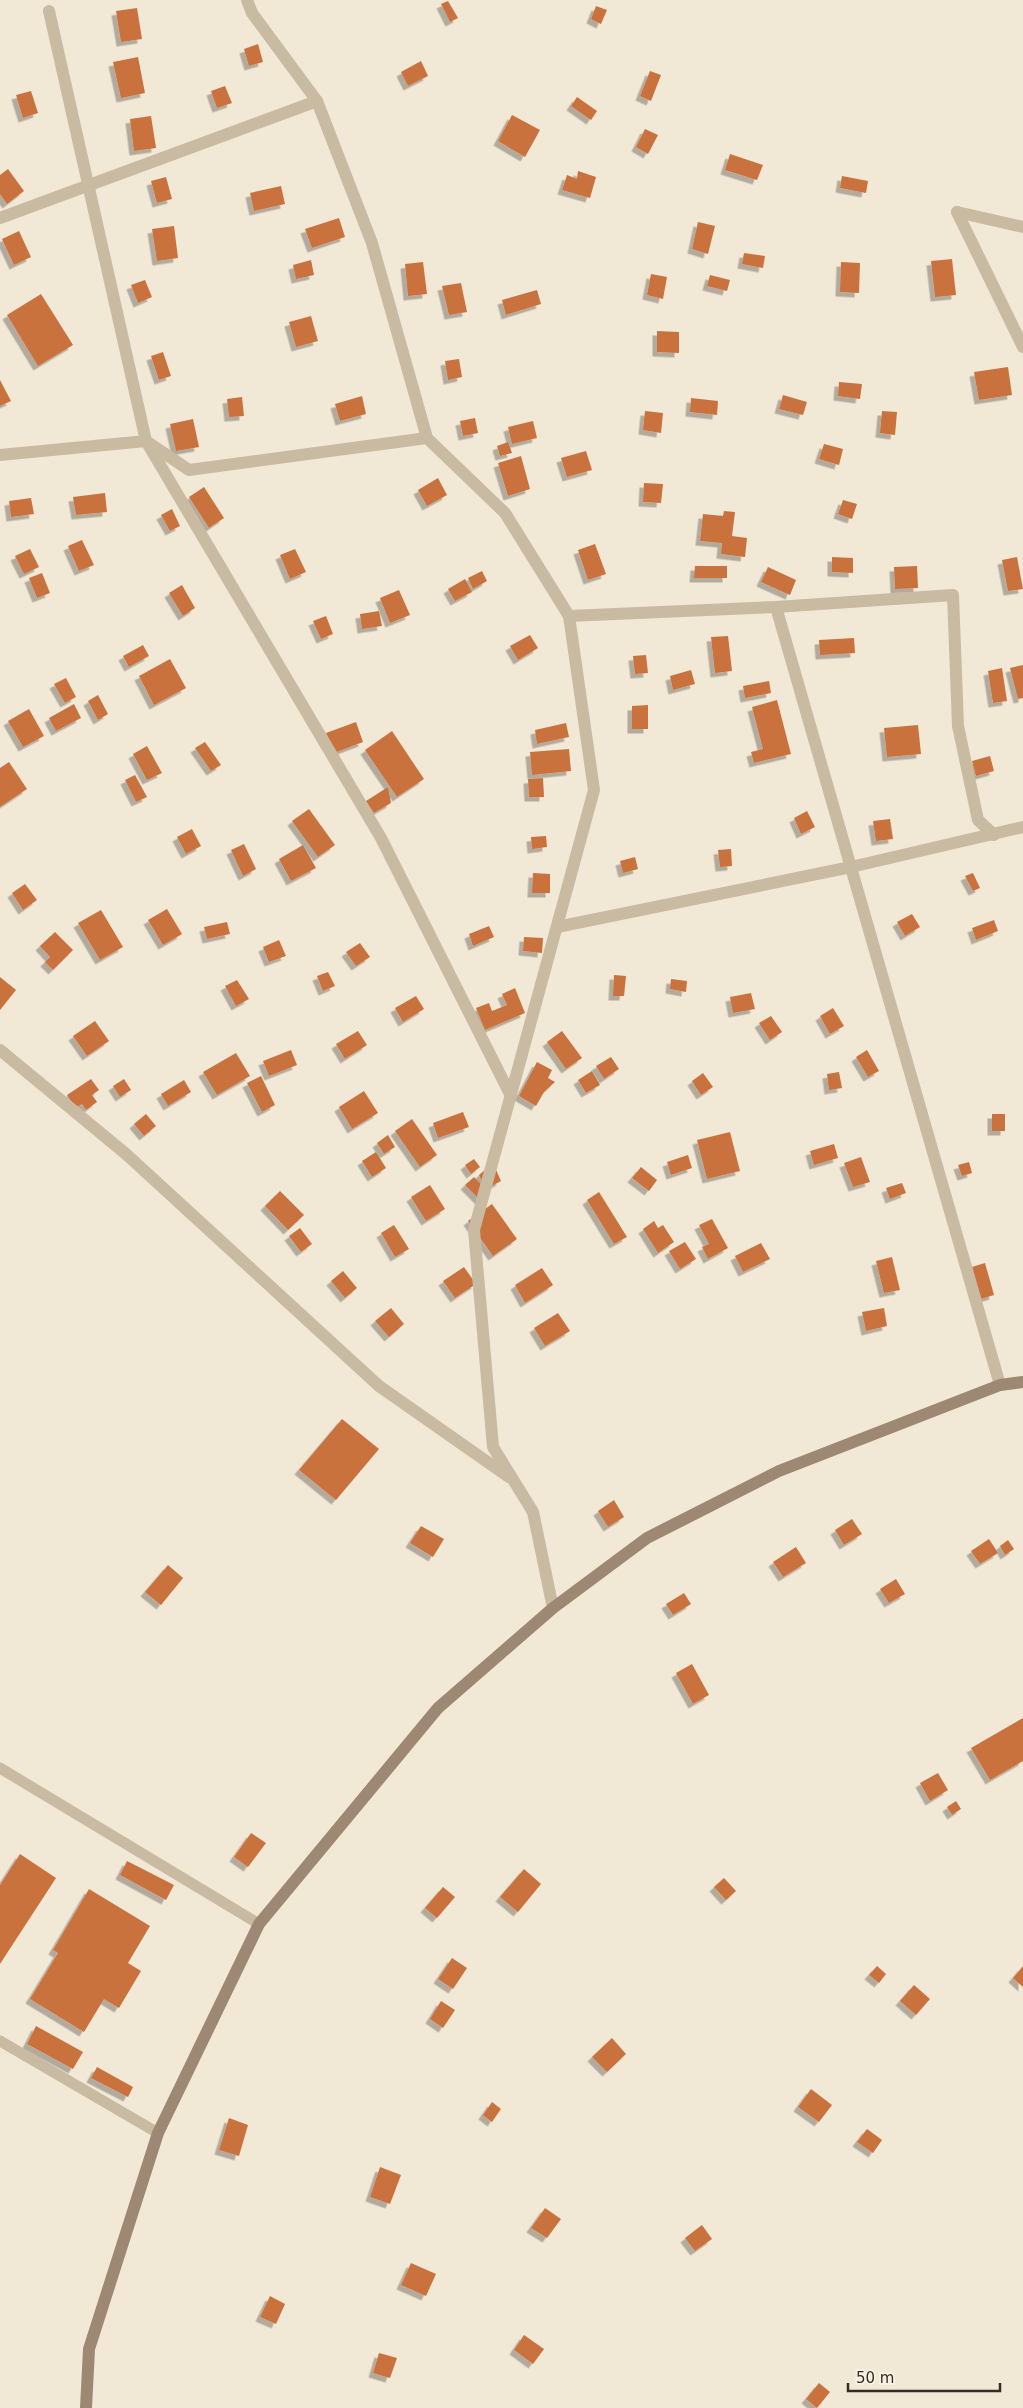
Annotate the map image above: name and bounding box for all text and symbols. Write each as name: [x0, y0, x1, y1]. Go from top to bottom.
scale bar: [848, 2360, 1000, 2392]
text: 50 m: [856, 2369, 894, 2387]

